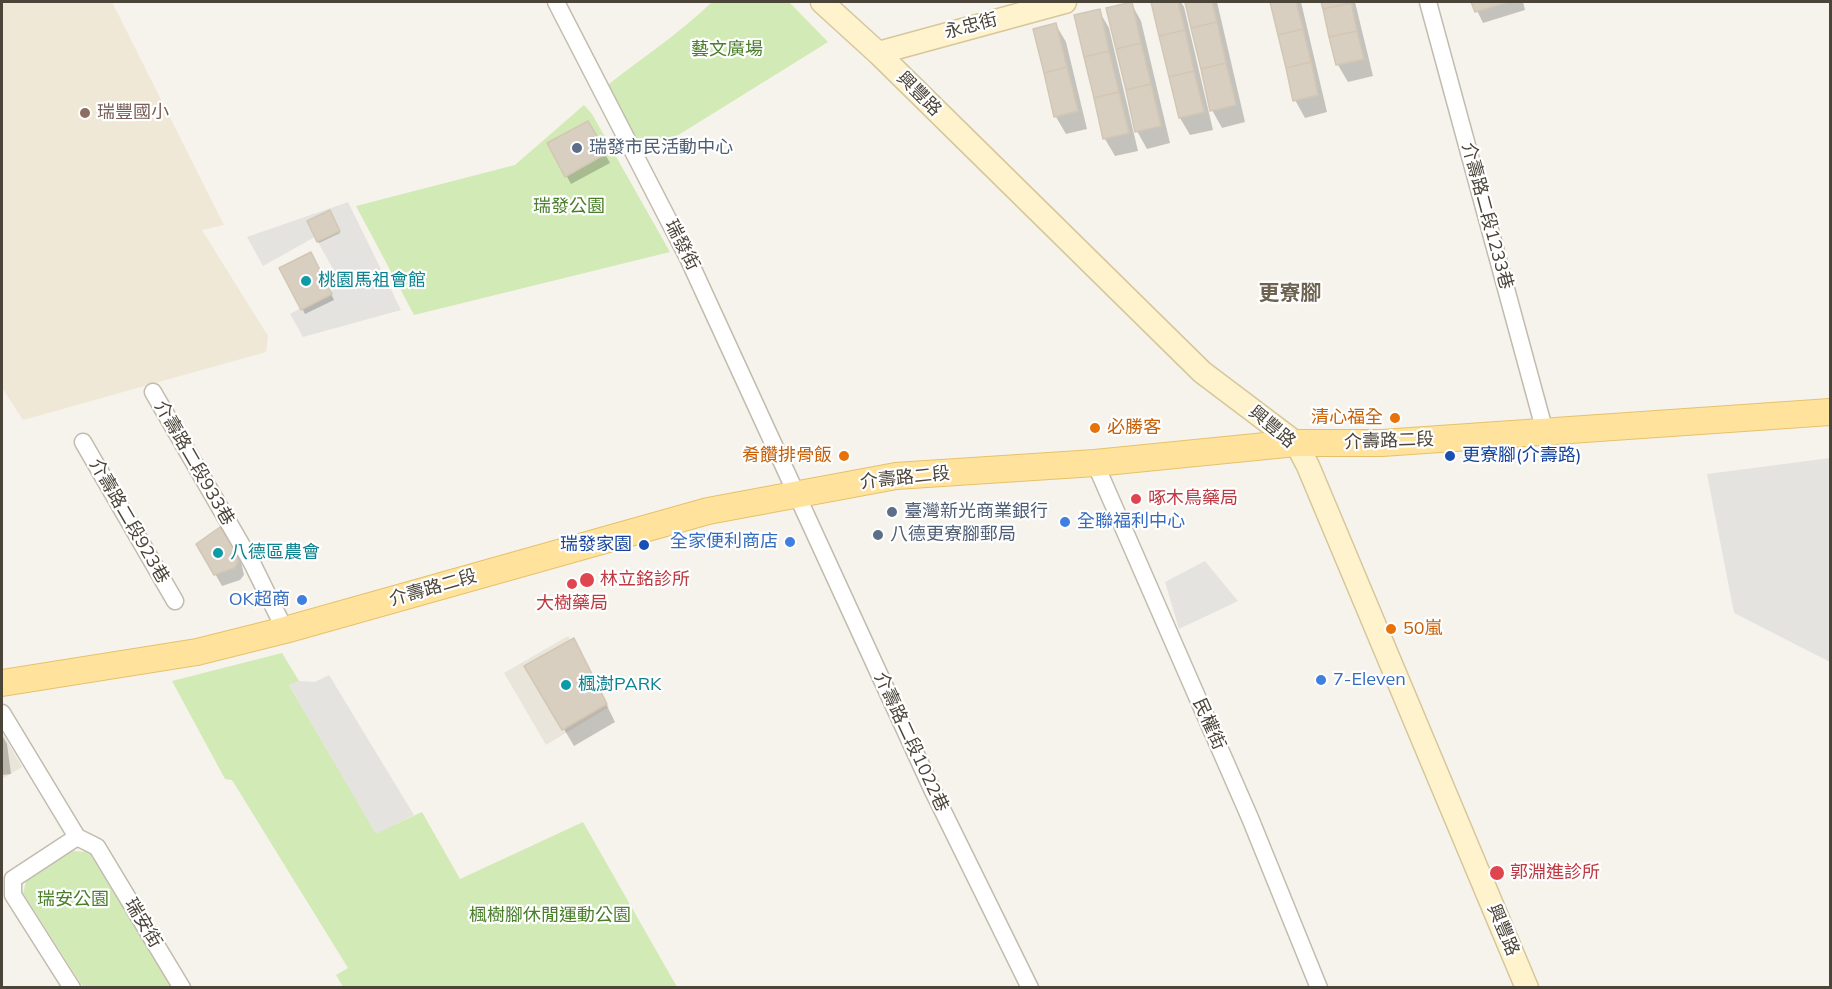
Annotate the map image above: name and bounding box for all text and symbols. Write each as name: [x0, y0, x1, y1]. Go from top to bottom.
street label: 永忠街: [942, 9, 1000, 43]
park label: 藝文廣場: [691, 39, 763, 61]
street label: 興豐路: [892, 67, 946, 121]
place label: 瑞豐國小: [97, 102, 169, 124]
marker: 瑞豐國小: [78, 106, 92, 120]
place label: 瑞發市民活動中心: [589, 137, 733, 159]
street label: 介壽路二段1233巷: [1457, 140, 1517, 292]
marker: 瑞發市民活動中心: [570, 141, 584, 155]
park label: 瑞發公園: [533, 196, 605, 218]
street label: 瑞發街: [660, 216, 704, 274]
place label: 桃園馬祖會館: [318, 270, 426, 292]
marker: 桃園馬祖會館: [299, 274, 313, 288]
district label: 更寮腳: [1259, 281, 1321, 307]
street label: 介壽路二段933巷: [150, 397, 238, 529]
street label: 興豐路: [1244, 401, 1300, 453]
place label: 清心福全: [1311, 407, 1383, 429]
marker: 清心福全: [1388, 411, 1402, 425]
place label: 必勝客: [1107, 417, 1161, 439]
marker: 必勝客: [1088, 421, 1102, 435]
street label: 介壽路二段: [1344, 429, 1434, 453]
place label: 肴饡排骨飯: [742, 445, 832, 467]
place label: 更寮腳(介壽路): [1462, 445, 1581, 467]
marker: 肴饡排骨飯: [837, 449, 851, 463]
marker: 更寮腳(介壽路): [1443, 449, 1457, 463]
street label: 介壽路二段923巷: [85, 455, 173, 587]
street label: 介壽路二段: [859, 463, 951, 493]
place label: 啄木鳥藥局: [1148, 488, 1238, 510]
marker: 啄木鳥藥局: [1129, 492, 1143, 506]
place label: 臺灣新光商業銀行: [904, 501, 1048, 523]
marker: 臺灣新光商業銀行: [885, 505, 899, 519]
place label: 全聯福利中心: [1077, 511, 1185, 533]
marker: 全聯福利中心: [1058, 515, 1072, 529]
place label: 八德更寮腳郵局: [890, 524, 1016, 546]
marker: 八德更寮腳郵局: [871, 528, 885, 542]
place label: 全家便利商店: [670, 531, 778, 553]
place label: 瑞發家園: [560, 534, 632, 556]
marker: 全家便利商店: [783, 535, 797, 549]
marker: 瑞發家園: [637, 538, 651, 552]
place label: 八德區農會: [230, 542, 320, 564]
marker: 八德區農會: [211, 546, 225, 560]
street label: 介壽路二段: [387, 565, 479, 611]
place label: 林立銘診所: [600, 569, 690, 591]
marker: 林立銘診所: [578, 571, 596, 589]
marker: 大樹藥局: [565, 577, 579, 591]
place label: OK超商: [229, 589, 290, 611]
marker: OK超商: [295, 593, 309, 607]
place label: 大樹藥局: [536, 593, 608, 615]
place label: 50嵐: [1403, 618, 1443, 640]
marker: 50嵐: [1384, 622, 1398, 636]
street label: 介壽路二段1022巷: [869, 669, 953, 815]
place label: 7-Eleven: [1333, 669, 1406, 691]
marker: 7-Eleven: [1314, 673, 1328, 687]
place label: 楓澍PARK: [578, 674, 662, 696]
marker: 楓澍PARK: [559, 678, 573, 692]
street label: 民權街: [1188, 695, 1230, 753]
place label: 郭淵進診所: [1510, 862, 1600, 884]
marker: 郭淵進診所: [1488, 864, 1506, 882]
park label: 瑞安公園: [37, 889, 109, 911]
street label: 瑞安街: [120, 894, 166, 952]
street label: 興豐路: [1483, 901, 1523, 959]
park label: 楓樹腳休閒運動公園: [469, 905, 631, 927]

